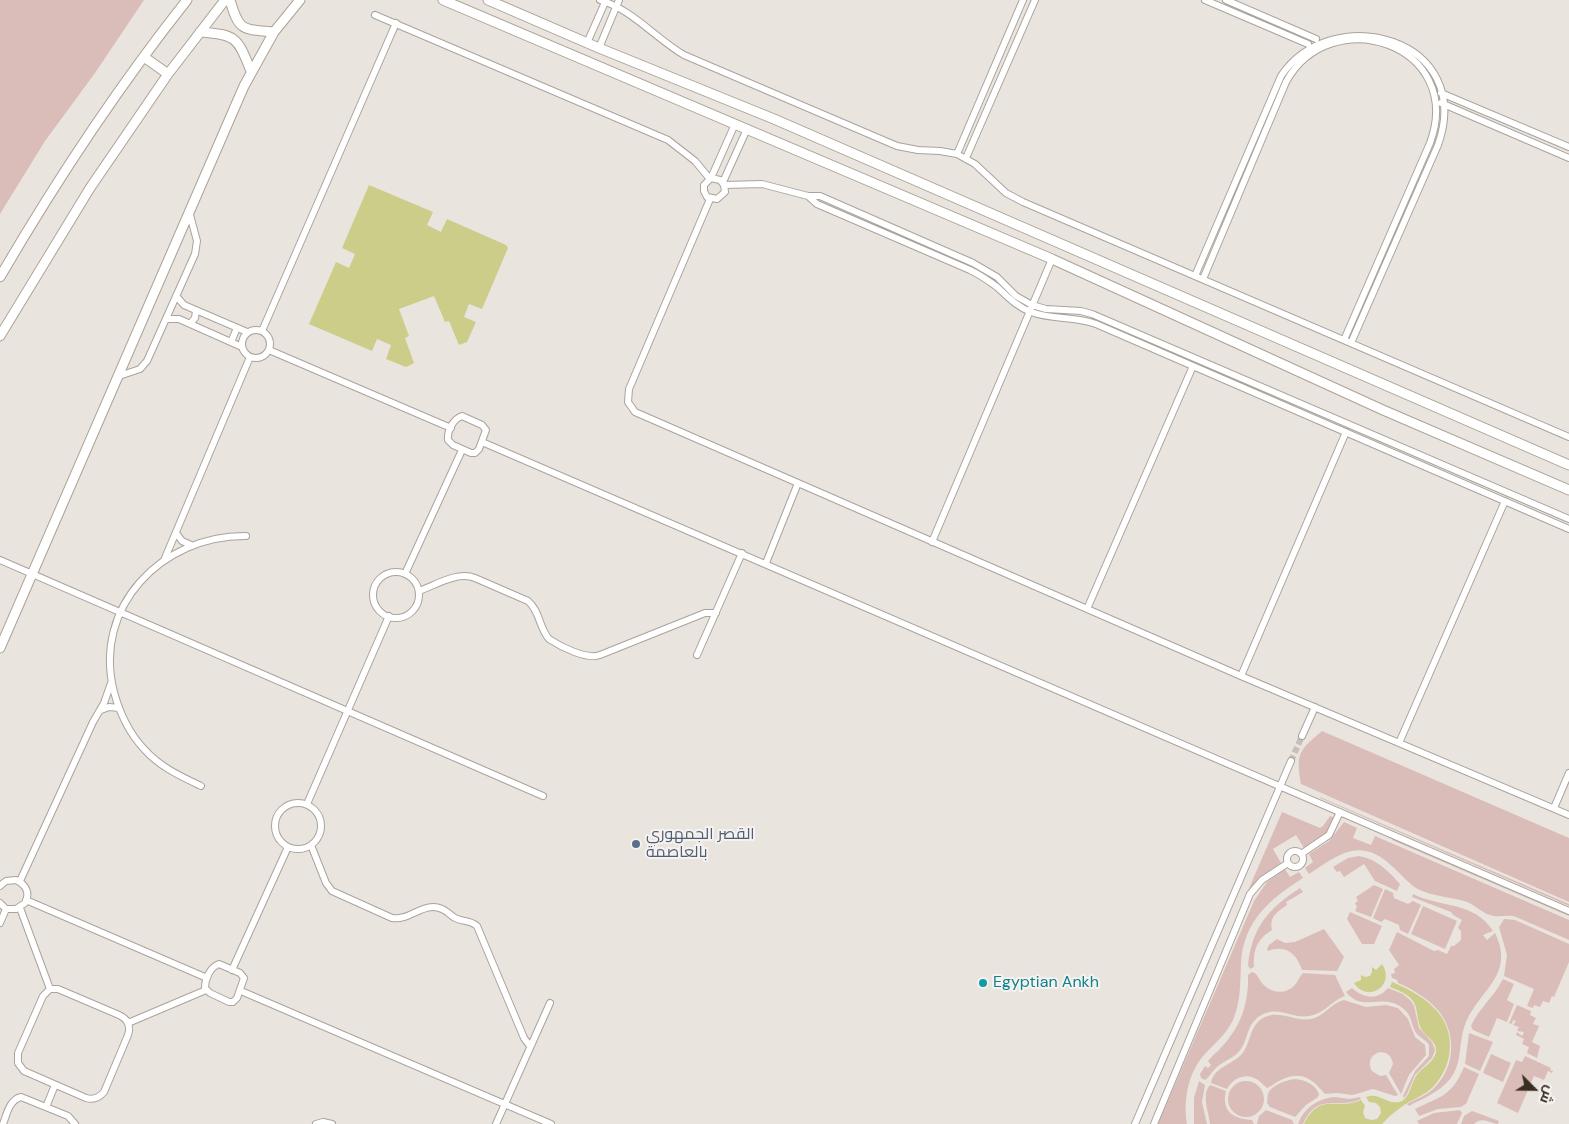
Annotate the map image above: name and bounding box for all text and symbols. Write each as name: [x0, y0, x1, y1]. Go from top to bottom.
place label: القصر الجمهوري بالعاصمة: [646, 825, 755, 863]
marker: القصر الجمهوري بالعاصمة: [630, 838, 642, 850]
place label: Egyptian Ankh: [993, 973, 1099, 993]
marker: Egyptian Ankh: [977, 977, 989, 989]
north arrow: [1509, 1064, 1559, 1114]
text: ش: [1536, 1083, 1560, 1107]

